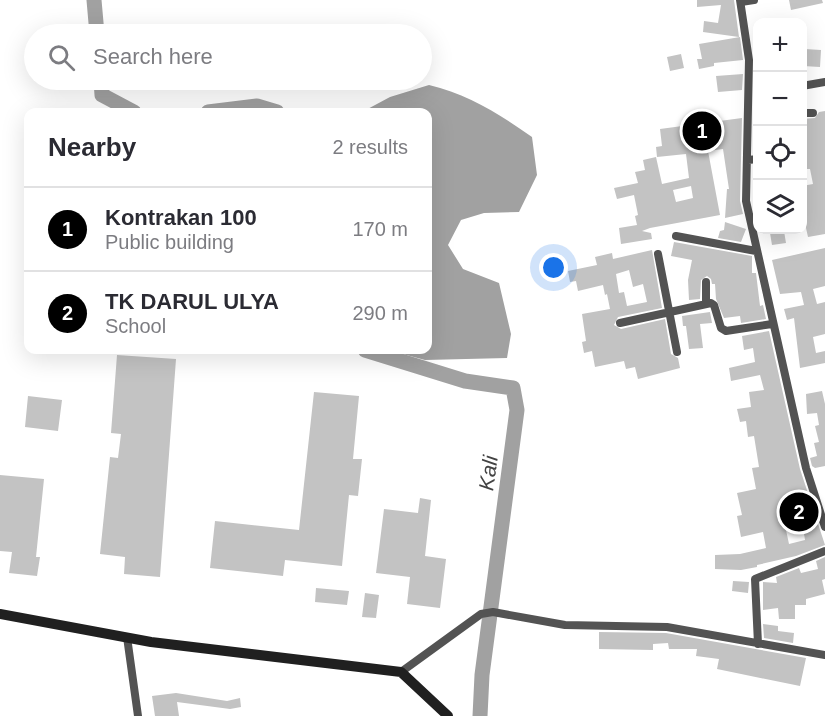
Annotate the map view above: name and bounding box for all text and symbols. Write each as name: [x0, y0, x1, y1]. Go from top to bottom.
map controls: [753, 18, 807, 234]
button: +: [753, 18, 807, 72]
search box: [24, 24, 432, 90]
icon: search: [45, 41, 78, 74]
text: Search here: [93, 44, 213, 69]
button: −: [753, 72, 807, 126]
pin: 1: [682, 108, 722, 154]
button: locate: [753, 126, 807, 180]
text: Nearby: [48, 132, 136, 162]
text: 2 results: [332, 136, 408, 158]
button: layers: [753, 180, 807, 234]
text: Kontrakan 100: [105, 205, 257, 230]
text: 1: [62, 218, 73, 240]
text: 170 m: [352, 218, 408, 240]
text: Public building: [105, 231, 234, 253]
your location: [539, 253, 568, 282]
text: TK DARUL ULYA: [105, 289, 279, 314]
text: 2: [62, 302, 73, 324]
text: 290 m: [352, 302, 408, 324]
text: School: [105, 315, 166, 337]
water label: Kali: [474, 453, 502, 492]
pin: 2: [780, 490, 818, 534]

